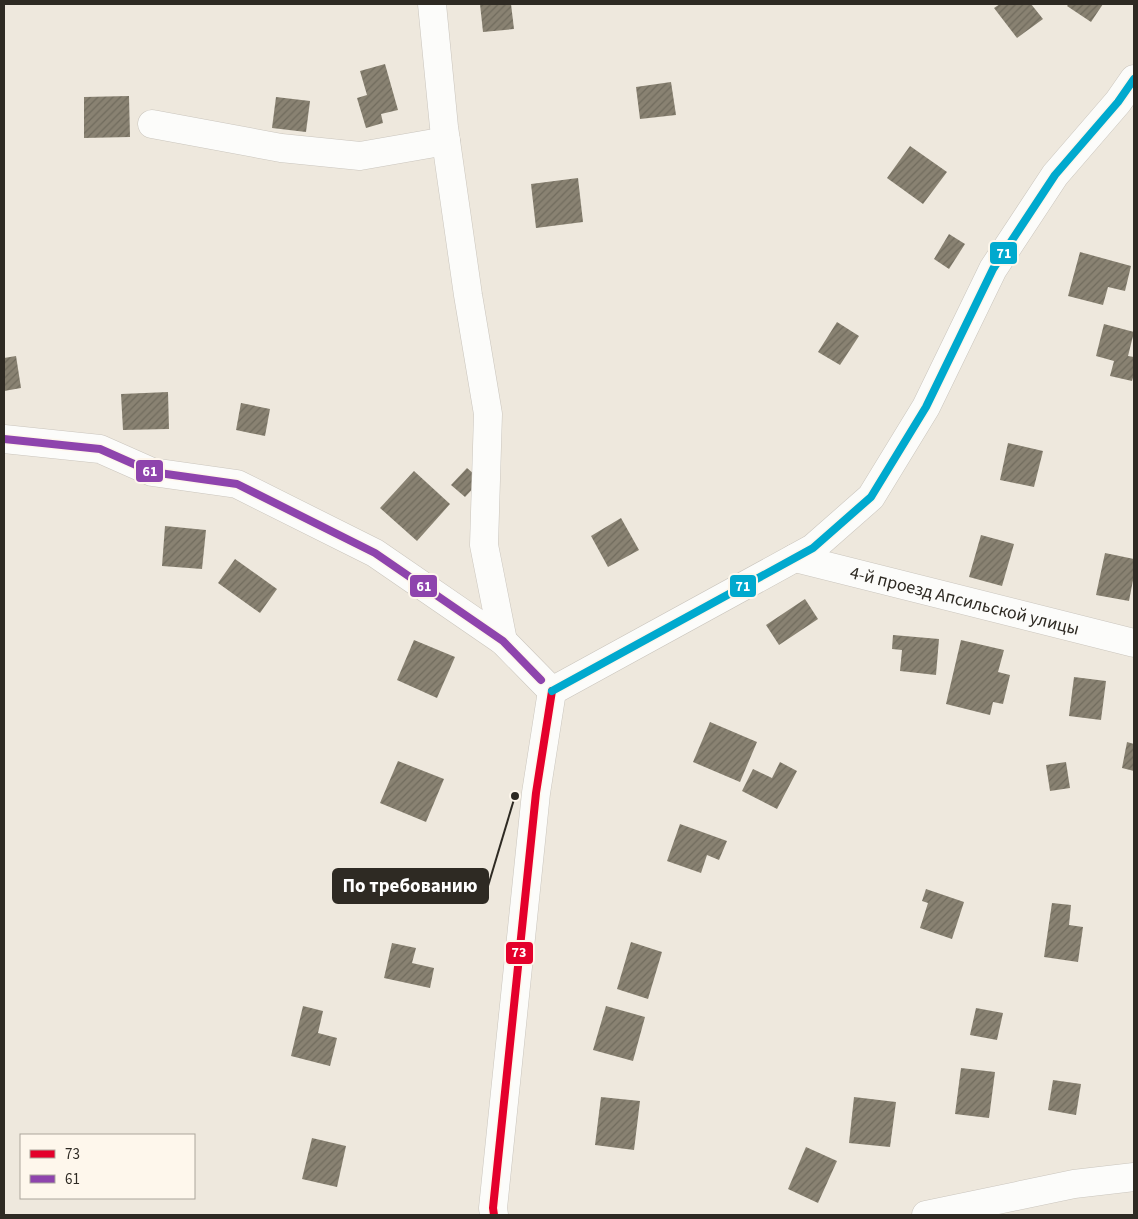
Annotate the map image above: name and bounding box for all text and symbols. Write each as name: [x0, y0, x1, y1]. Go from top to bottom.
line badge: 71: [989, 241, 1018, 265]
text: 71: [997, 244, 1011, 264]
line badge: 61: [135, 459, 164, 483]
text: 61: [143, 462, 157, 482]
street label: 4-й проезд Апсильской улицы: [847, 560, 1082, 641]
line badge: 61: [409, 574, 438, 598]
line badge: 71: [729, 574, 757, 598]
text: 61: [417, 577, 431, 597]
text: 71: [736, 577, 750, 597]
callout: По требованию: [333, 869, 488, 903]
text: По требованию: [342, 873, 478, 900]
line badge: 73: [505, 941, 534, 965]
text: 73: [512, 943, 526, 963]
legend: [20, 1134, 195, 1199]
text: 73: [65, 1144, 80, 1165]
text: 61: [65, 1169, 80, 1190]

